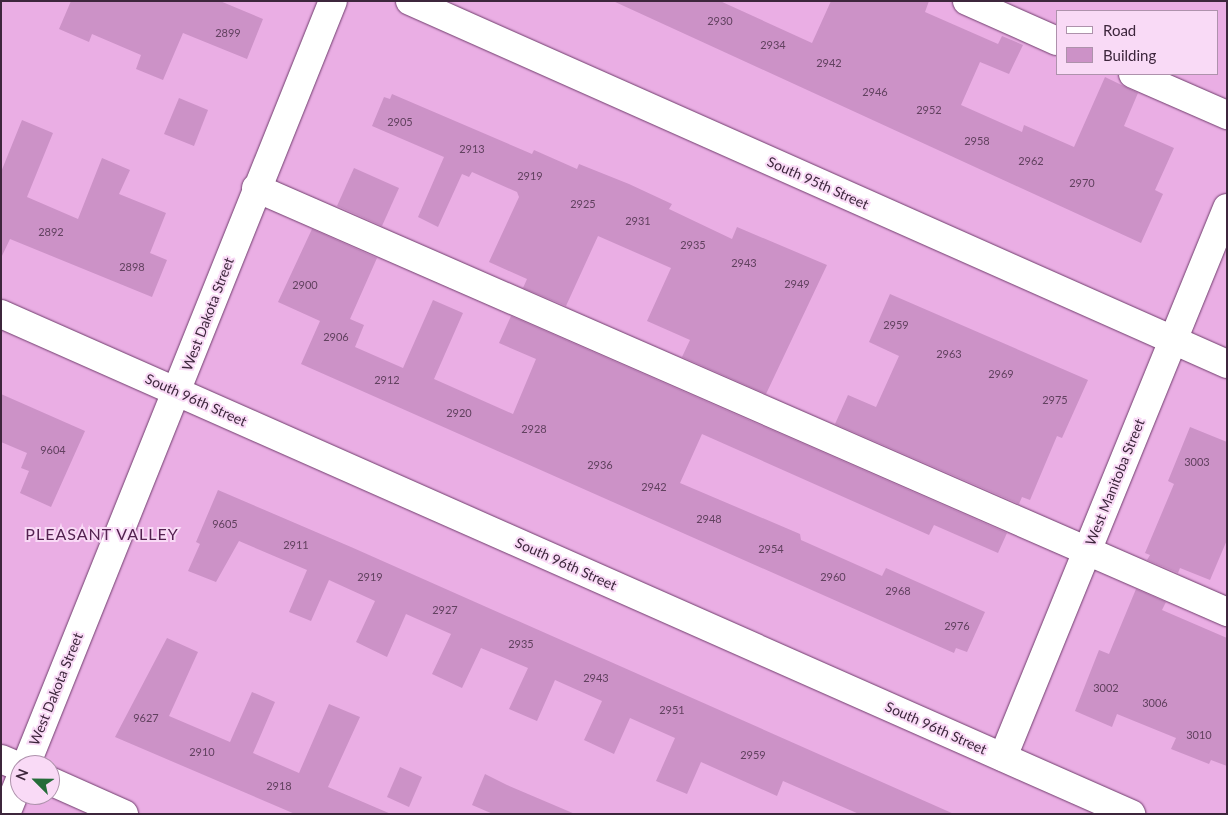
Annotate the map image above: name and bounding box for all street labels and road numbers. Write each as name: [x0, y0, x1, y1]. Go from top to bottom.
street label: South 95th Street: [765, 153, 871, 213]
street label: West Dakota Street: [179, 255, 237, 373]
street label: South 96th Street: [143, 370, 249, 430]
street label: West Manitoba Street: [1082, 416, 1148, 548]
street label: South 96th Street: [513, 534, 619, 594]
street label: West Dakota Street: [26, 630, 86, 748]
street label: South 96th Street: [883, 698, 989, 758]

